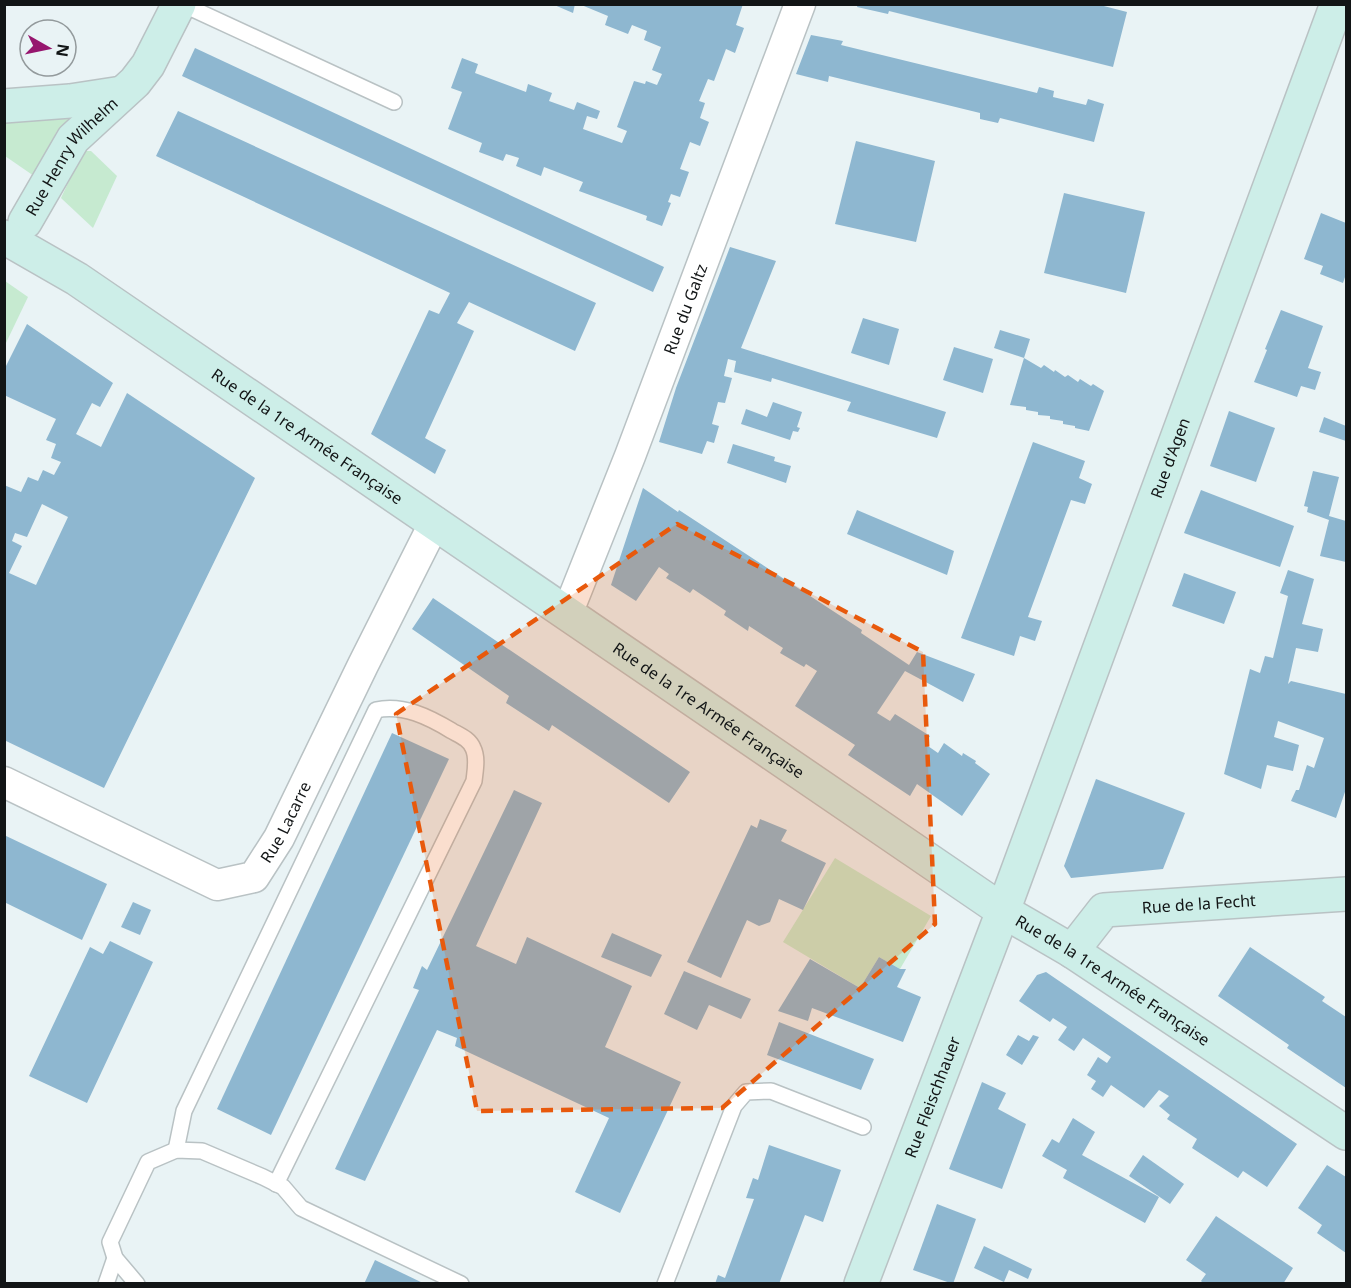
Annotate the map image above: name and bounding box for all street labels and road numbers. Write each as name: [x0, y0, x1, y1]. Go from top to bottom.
street label: Rue Henry Wilhelm: [20, 92, 122, 220]
street label: Rue du Galtz: [658, 261, 712, 357]
street label: Rue de la 1re Armée Française: [207, 363, 407, 509]
street label: Rue d'Agen: [1145, 414, 1195, 501]
street label: Rue de la 1re Armée Française: [609, 637, 809, 783]
street label: Rue Lacarre: [255, 778, 316, 867]
street label: Rue de la Fecht: [1141, 889, 1257, 918]
street label: Rue de la 1re Armée Française: [1011, 910, 1214, 1051]
street label: Rue Fleischhauer: [899, 1033, 965, 1161]

